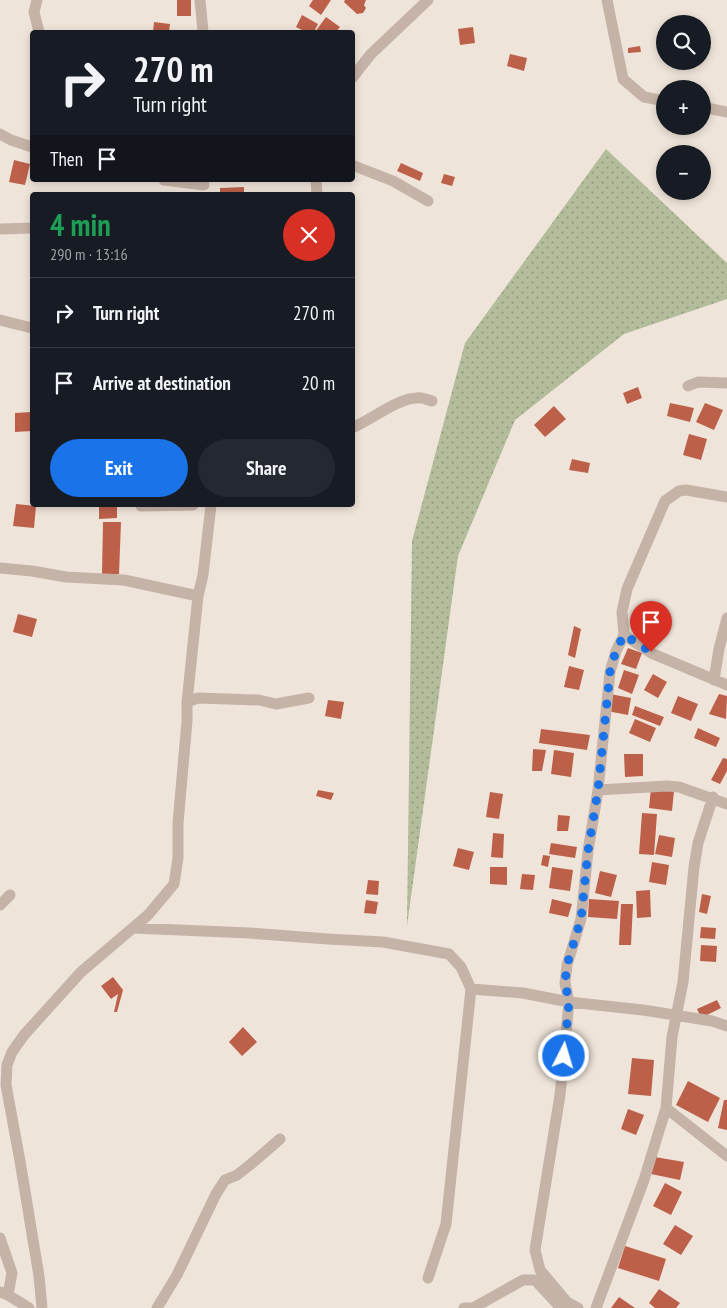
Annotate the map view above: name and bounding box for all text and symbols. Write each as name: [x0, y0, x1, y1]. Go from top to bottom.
map controls: [656, 15, 711, 200]
button: search: [656, 15, 711, 70]
text: 270 m: [133, 46, 214, 92]
icon: right: [50, 50, 115, 115]
button: +: [656, 80, 711, 135]
text: Turn right: [133, 90, 207, 118]
icon: arrive: [93, 145, 121, 173]
button: −: [656, 145, 711, 200]
text: Then: [50, 147, 83, 171]
text: 4 min: [50, 205, 111, 244]
button: close: [283, 209, 335, 261]
text: 290 m · 13:16: [50, 244, 128, 264]
icon: right: [50, 299, 78, 327]
text: Turn right: [93, 301, 159, 325]
text: 270 m: [293, 301, 335, 325]
icon: arrive: [50, 369, 78, 397]
text: Arrive at destination: [93, 371, 231, 395]
text: 20 m: [302, 371, 335, 395]
button: Exit: [50, 439, 188, 497]
button: Share: [198, 439, 335, 497]
pin: [630, 601, 672, 652]
icon: arrive: [637, 608, 665, 636]
position arrow: [537, 1029, 589, 1081]

